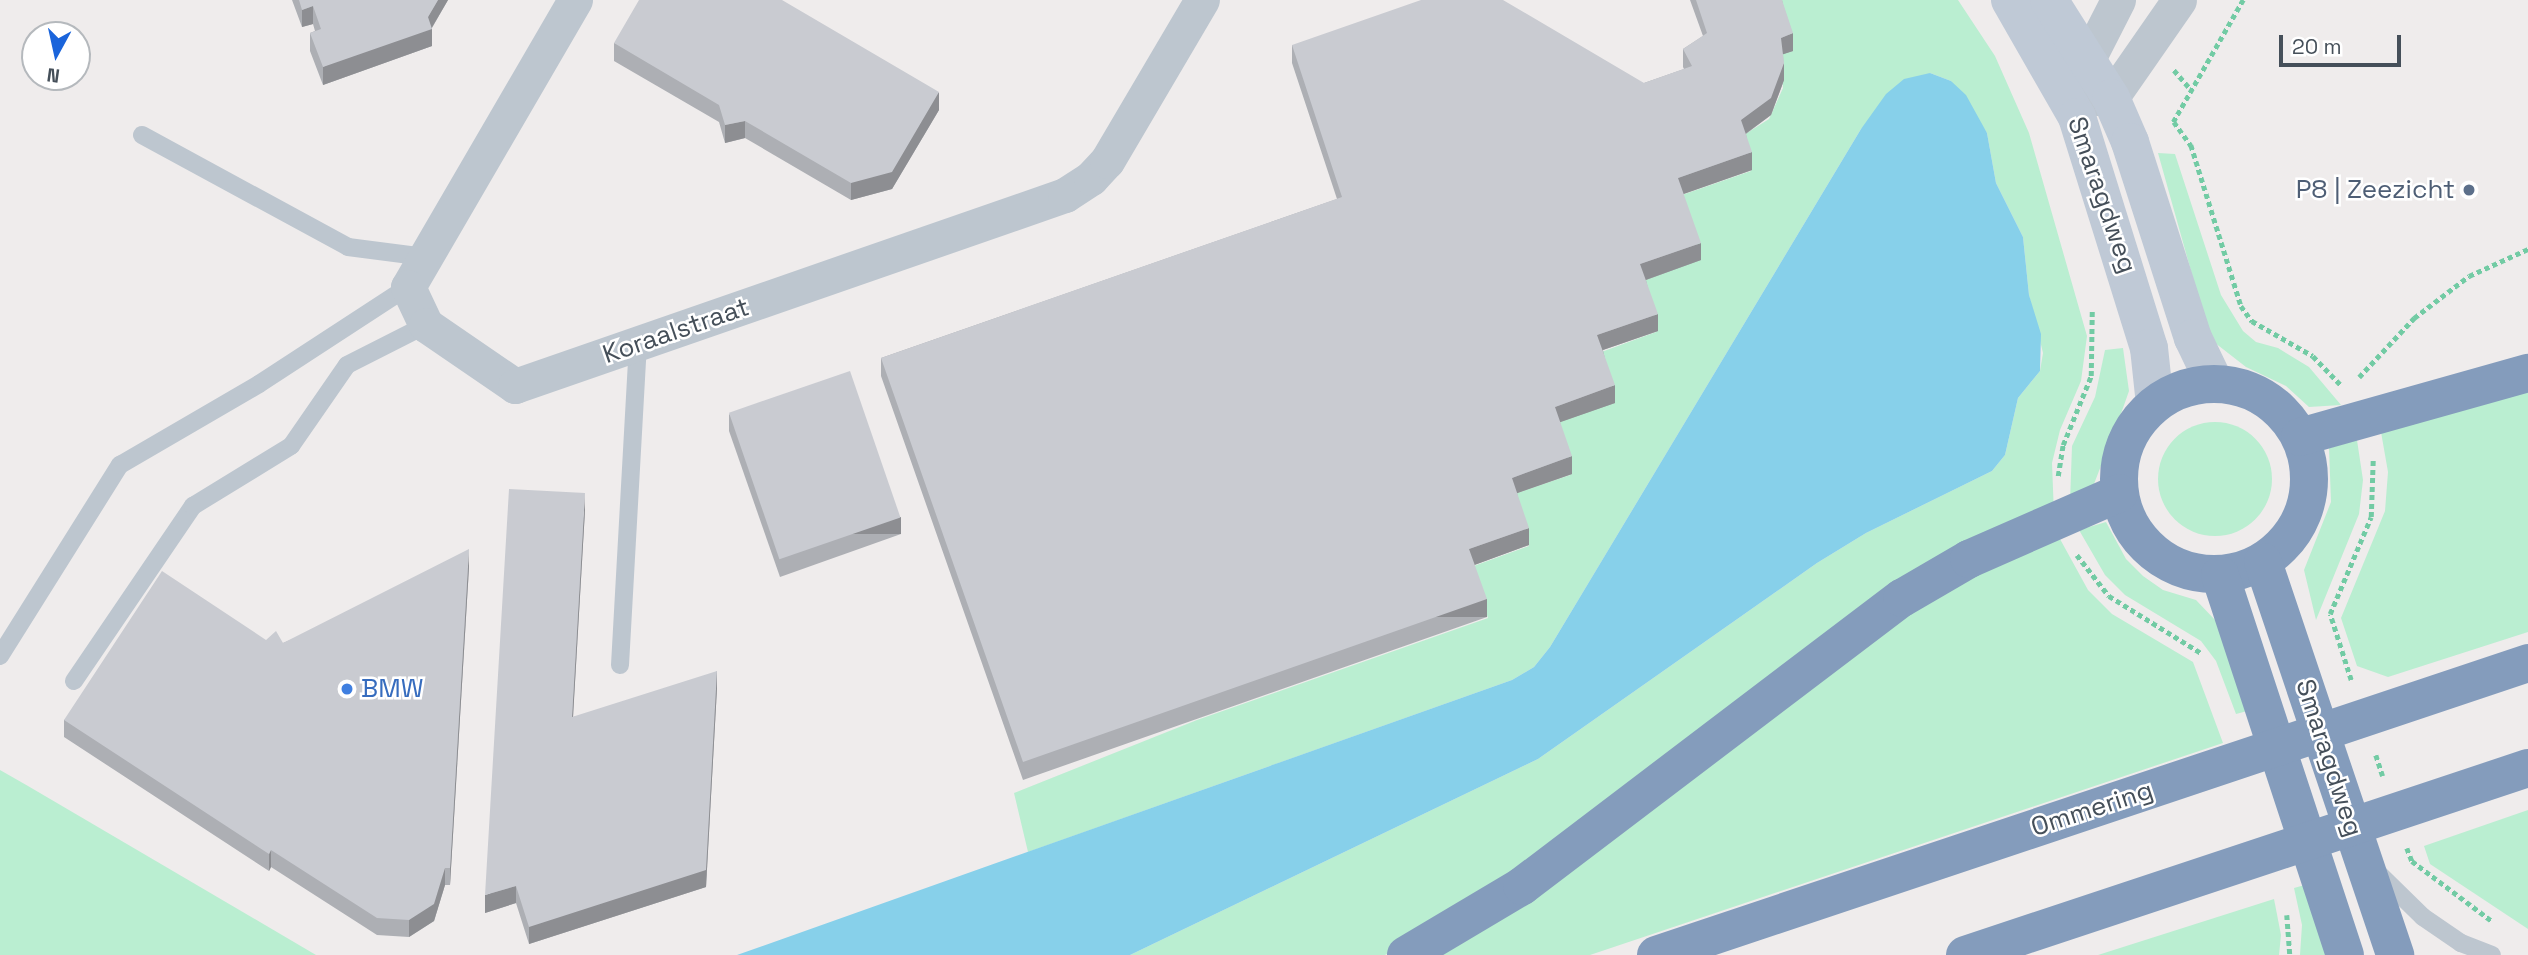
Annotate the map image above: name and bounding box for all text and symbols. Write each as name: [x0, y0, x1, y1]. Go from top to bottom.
north arrow: [21, 21, 91, 91]
scale bar: [2283, 21, 2406, 65]
text: 20 m: [2292, 33, 2342, 60]
text: N: [45, 62, 61, 89]
street label: Smaragdweg: [2061, 113, 2143, 277]
place label: P8 | Zeezicht: [2296, 174, 2455, 206]
marker: P8 | Zeezicht: [2461, 182, 2477, 198]
street label: Koraalstraat: [599, 291, 753, 371]
place label: BMW: [361, 673, 423, 705]
street label: Smaragdweg: [2289, 676, 2369, 840]
marker: BMW: [339, 681, 355, 697]
street label: Ommering: [2027, 775, 2157, 843]

